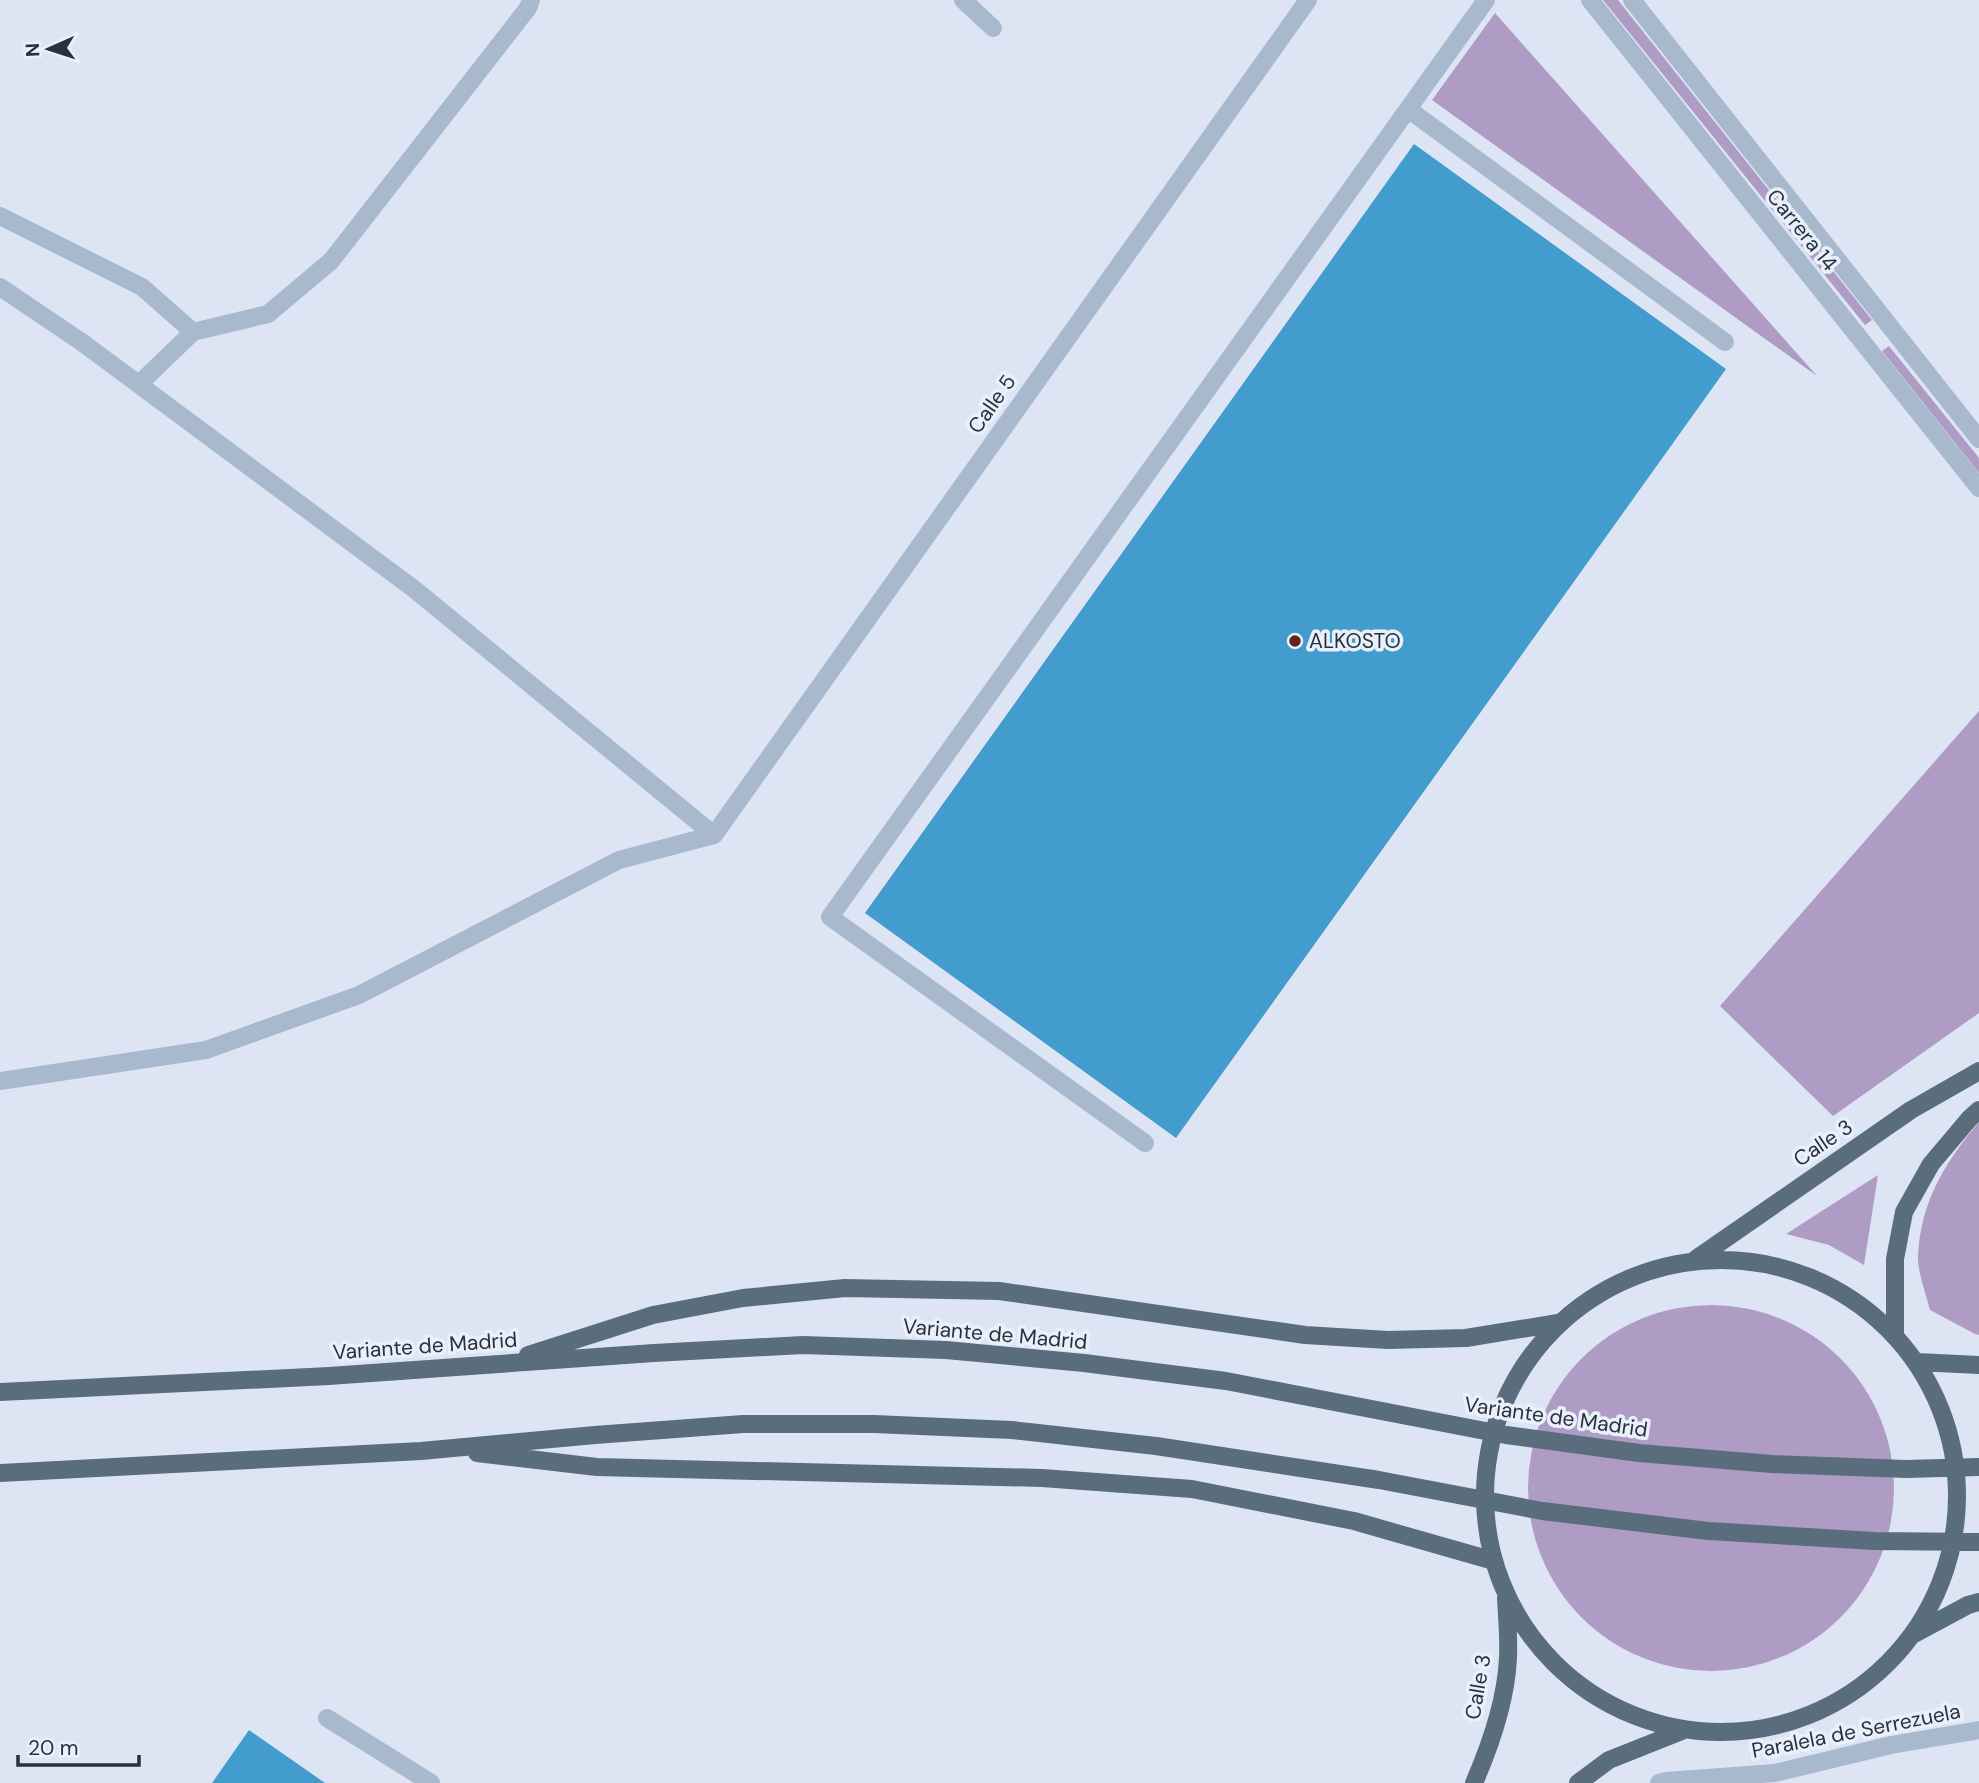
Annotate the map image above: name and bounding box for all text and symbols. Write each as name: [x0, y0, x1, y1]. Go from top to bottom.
north arrow: [14, 14, 84, 84]
text: N: [20, 42, 45, 57]
street label: Carrera 14: [1760, 183, 1844, 277]
street label: Calle 5: [962, 369, 1022, 439]
place label: ALKOSTO: [1309, 627, 1401, 655]
marker: ALKOSTO: [1287, 633, 1303, 649]
street label: Calle 3: [1788, 1113, 1858, 1173]
street label: Variante de Madrid: [902, 1312, 1088, 1356]
street label: Variante de Madrid: [332, 1326, 518, 1366]
street label: Variante de Madrid: [1462, 1390, 1650, 1444]
street label: Calle 3: [1459, 1652, 1497, 1722]
street label: Paralela de Serrezuela: [1749, 1697, 1963, 1765]
scale bar: [18, 1724, 138, 1768]
text: 20 m: [28, 1734, 79, 1762]

